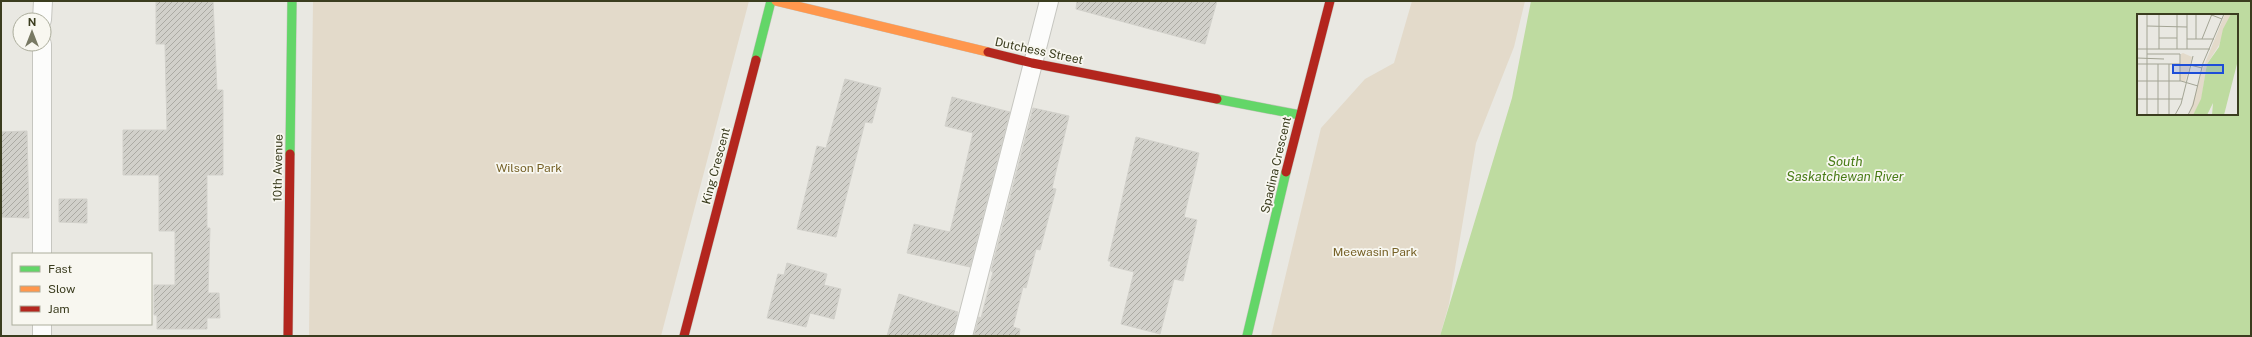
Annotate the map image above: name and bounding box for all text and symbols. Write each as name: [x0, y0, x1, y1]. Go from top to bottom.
north arrow: [12, 12, 52, 52]
inset map: [2137, 14, 2238, 115]
text: N: [28, 16, 36, 28]
street label: Dutchess Street: [994, 35, 1085, 67]
street label: Spadina Crescent: [1258, 115, 1294, 215]
street label: King Crescent: [699, 126, 733, 206]
street label: 10th Avenue: [270, 134, 286, 202]
water label: South Saskatchewan River: [1786, 154, 1904, 184]
park label: Wilson Park: [496, 161, 562, 175]
park label: Meewasin Park: [1333, 245, 1417, 259]
legend: [12, 253, 152, 325]
text: Fast: [48, 262, 73, 276]
text: Slow: [48, 282, 76, 296]
text: Jam: [48, 302, 70, 316]

